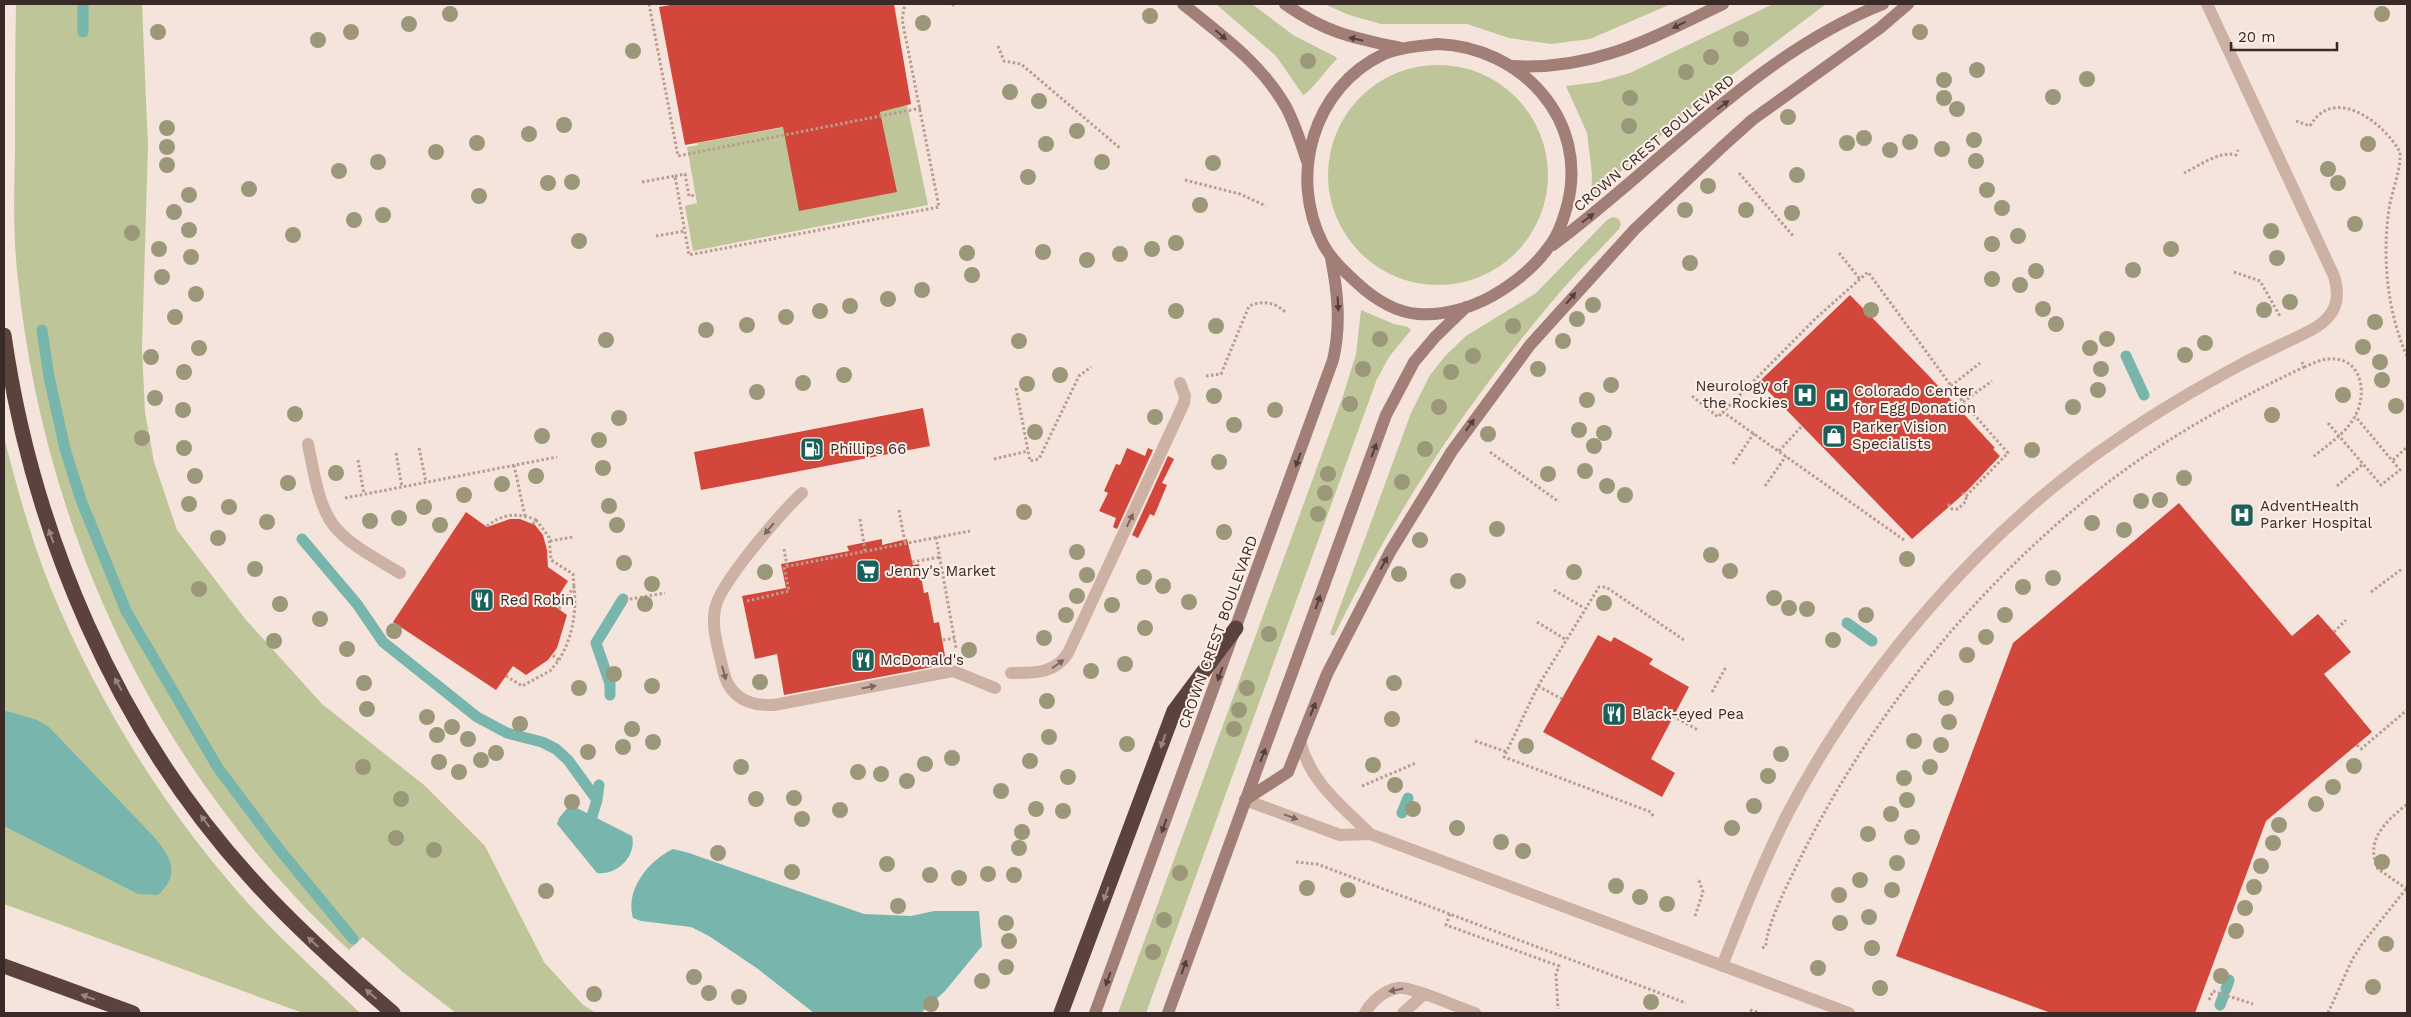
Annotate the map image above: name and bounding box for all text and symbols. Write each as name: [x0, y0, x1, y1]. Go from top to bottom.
scale bar: [2231, 20, 2337, 52]
one-way arrow: [1672, 21, 1686, 29]
text: 20 m: [2238, 28, 2276, 46]
one-way arrow: [1214, 29, 1226, 41]
one-way arrow: [1348, 35, 1363, 43]
street label: CROWN CREST BOULEVARD: [1570, 70, 1738, 216]
one-way arrow: [1716, 99, 1729, 110]
one-way arrow: [1582, 214, 1595, 224]
one-way arrow: [1565, 292, 1576, 305]
one-way arrow: [1334, 296, 1342, 312]
place label: Neurology of the Rockies: [1696, 377, 1788, 412]
hospital icon: Neurology of the Rockies: [1792, 382, 1818, 408]
place label: Colorado Center for Egg Donation: [1854, 382, 1976, 417]
hospital icon: Colorado Center for Egg Donation: [1824, 387, 1850, 413]
place label: Parker Vision Specialists: [1852, 418, 1947, 453]
one-way arrow: [1465, 419, 1475, 432]
shop icon: Parker Vision Specialists: [1821, 423, 1847, 449]
fuel station icon: Phillips 66: [799, 436, 825, 462]
place label: Phillips 66: [830, 440, 906, 458]
one-way arrow: [1371, 442, 1378, 457]
one-way arrow: [1294, 453, 1302, 468]
place label: AdventHealth Parker Hospital: [2260, 497, 2373, 532]
hospital icon: AdventHealth Parker Hospital: [2229, 502, 2255, 528]
one-way arrow: [1126, 512, 1135, 527]
one-way arrow: [763, 523, 774, 536]
one-way arrow: [47, 528, 55, 543]
street label: CROWN CREST BOULEVARD: [1175, 533, 1261, 731]
one-way arrow: [1380, 556, 1388, 571]
supermarket icon: Jenny's Market: [855, 558, 881, 584]
place label: Jenny's Market: [886, 562, 996, 580]
restaurant icon: Red Robin: [469, 587, 495, 613]
place label: Red Robin: [500, 591, 574, 609]
one-way arrow: [1314, 594, 1322, 609]
restaurant icon: McDonald's: [850, 647, 876, 673]
place label: McDonald's: [880, 651, 964, 669]
one-way arrow: [1051, 659, 1065, 669]
one-way arrow: [721, 666, 729, 681]
one-way arrow: [1216, 666, 1223, 681]
one-way arrow: [114, 677, 122, 691]
one-way arrow: [862, 683, 877, 691]
one-way arrow: [1309, 701, 1317, 716]
restaurant icon: Black-eyed Pea: [1601, 701, 1627, 727]
place label: Black-eyed Pea: [1632, 705, 1745, 723]
one-way arrow: [1159, 734, 1166, 749]
one-way arrow: [1259, 748, 1267, 762]
one-way arrow: [1284, 813, 1299, 821]
one-way arrow: [200, 814, 210, 828]
one-way arrow: [1160, 819, 1167, 834]
one-way arrow: [1102, 886, 1109, 901]
one-way arrow: [307, 936, 320, 947]
one-way arrow: [1181, 960, 1189, 975]
one-way arrow: [1104, 972, 1112, 987]
one-way arrow: [1388, 986, 1403, 994]
one-way arrow: [365, 988, 377, 1000]
one-way arrow: [80, 993, 95, 1000]

